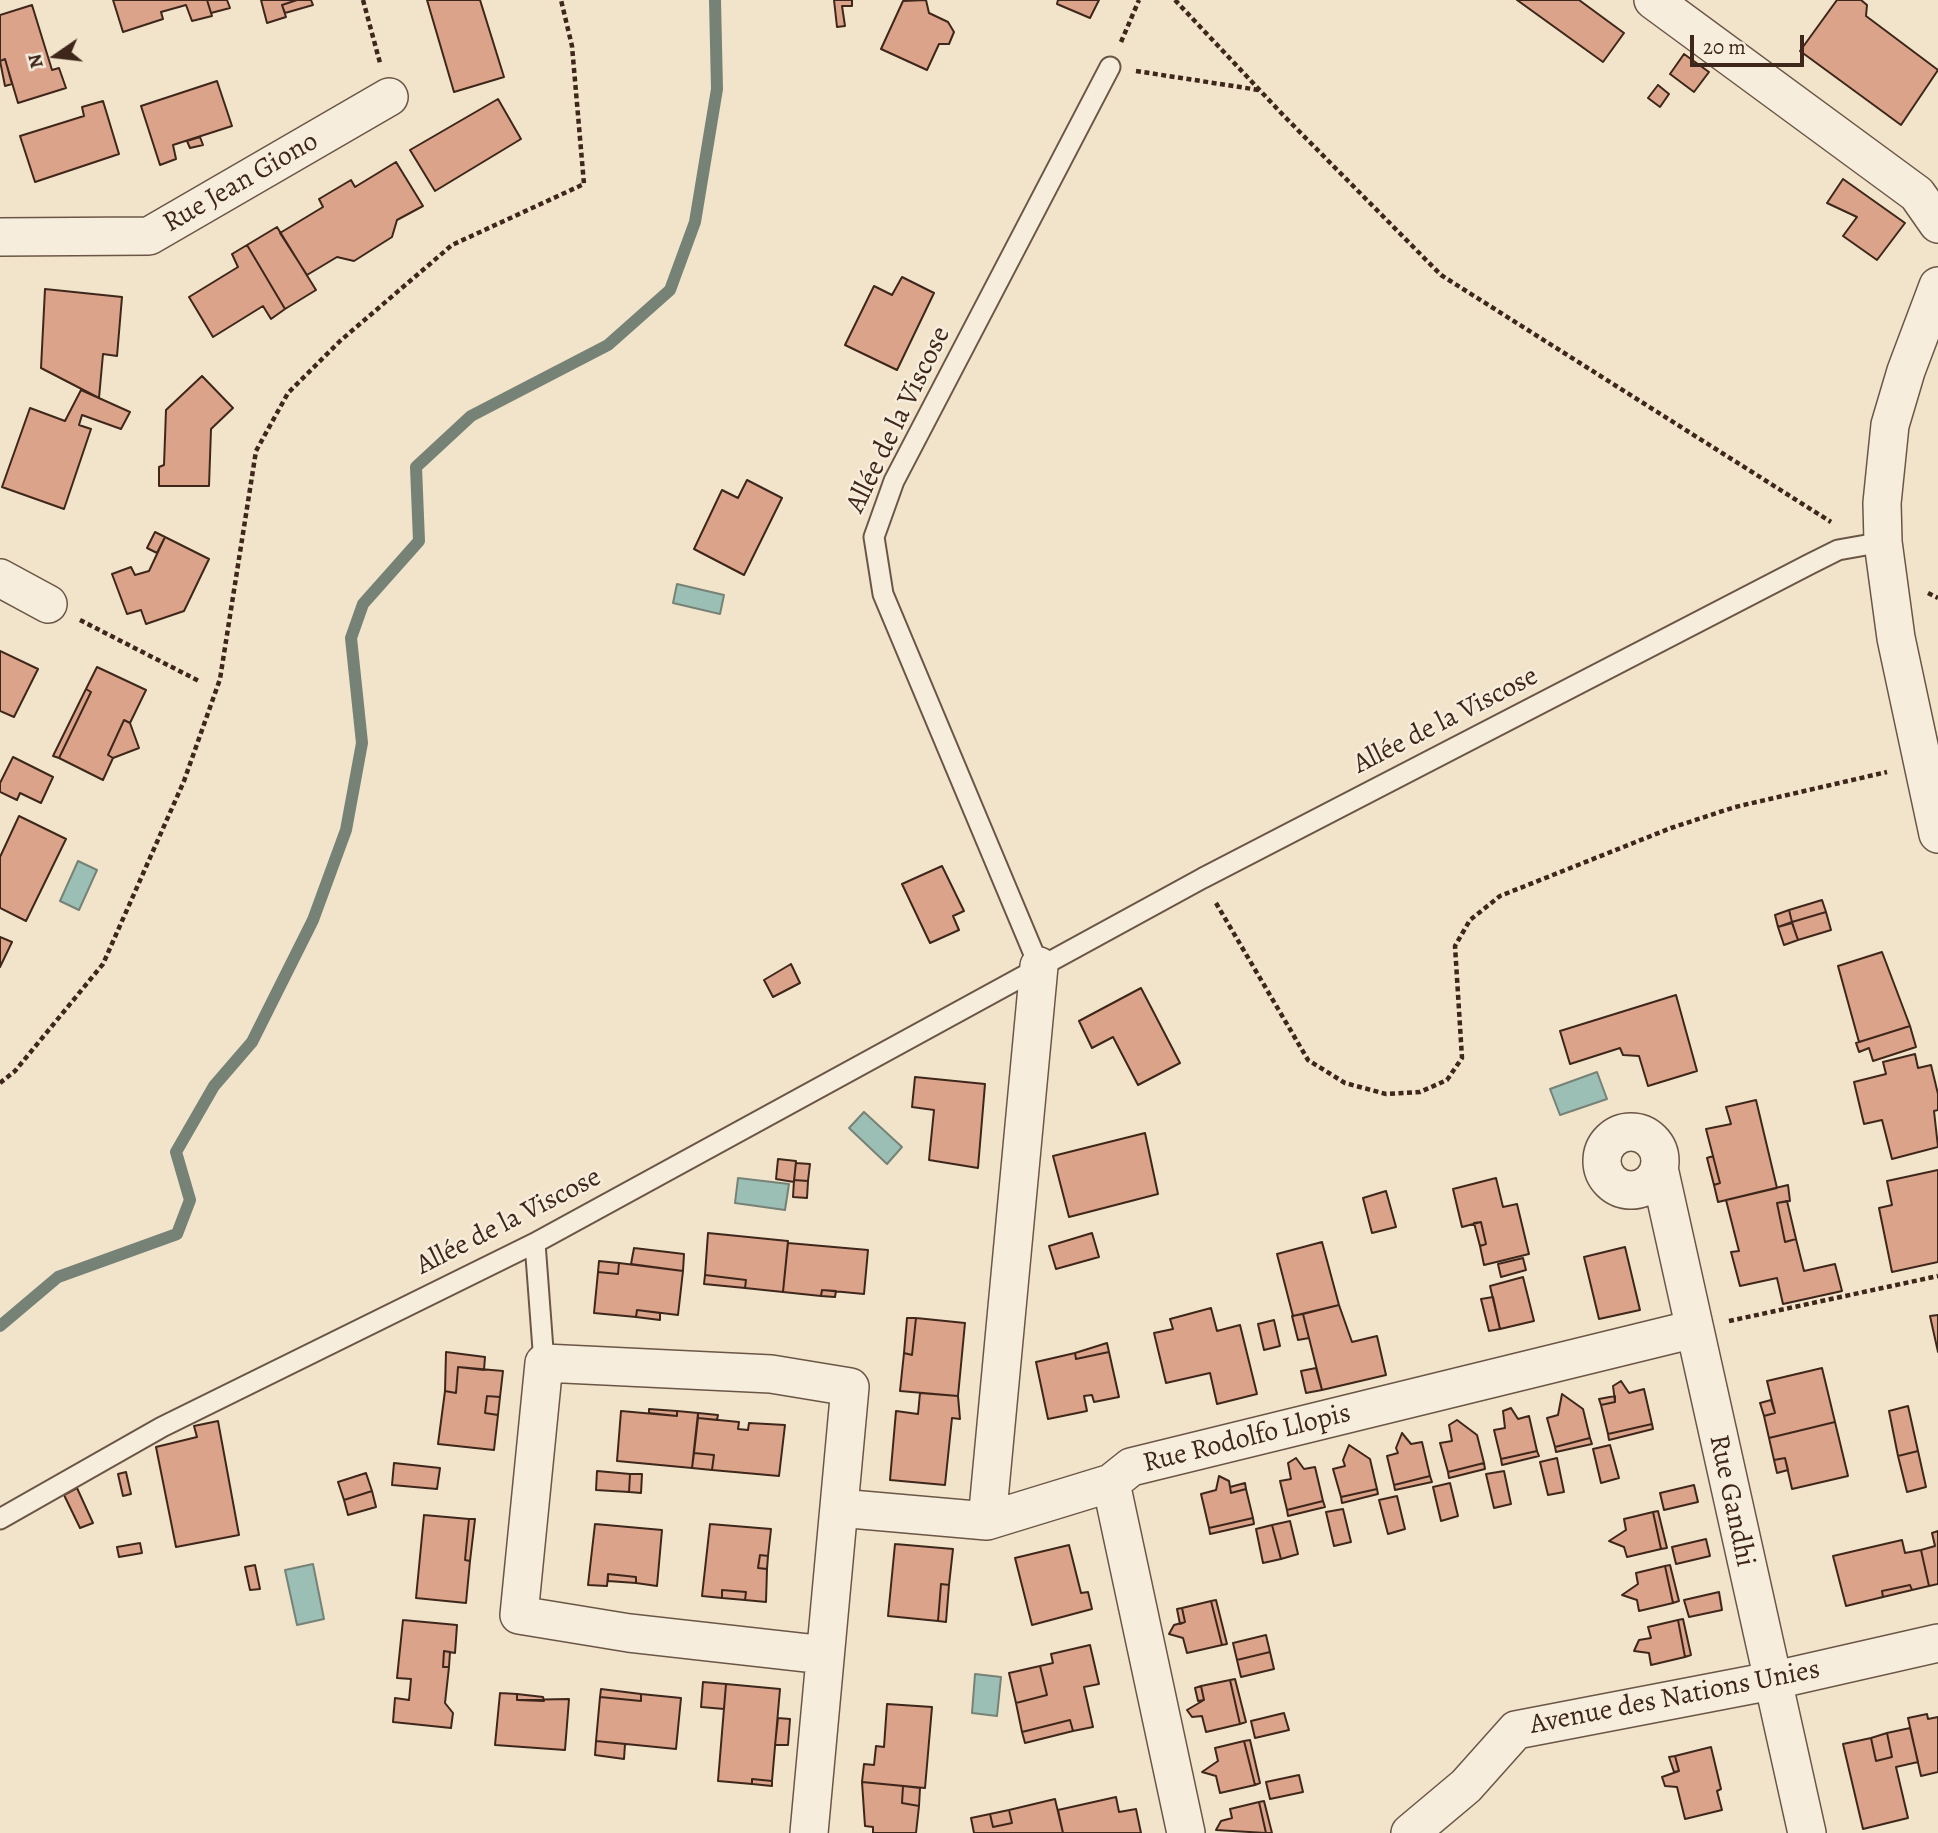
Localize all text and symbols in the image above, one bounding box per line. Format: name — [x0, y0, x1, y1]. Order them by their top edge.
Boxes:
north arrow — [21, 21, 91, 91]
scale bar — [1693, 21, 1807, 65]
text: 20 m — [1703, 33, 1746, 61]
text: N — [21, 51, 50, 71]
street label: Rue Jean Giono — [158, 125, 324, 241]
street label: Allée de la Viscose — [839, 321, 959, 519]
street label: Allée de la Viscose — [1348, 660, 1544, 782]
street label: Allée de la Viscose — [411, 1161, 607, 1283]
street label: Rue Rodolfo Llopis — [1140, 1397, 1354, 1481]
street label: Rue Gandhi — [1701, 1432, 1761, 1570]
street label: Avenue des Nations Unies — [1527, 1653, 1823, 1743]

